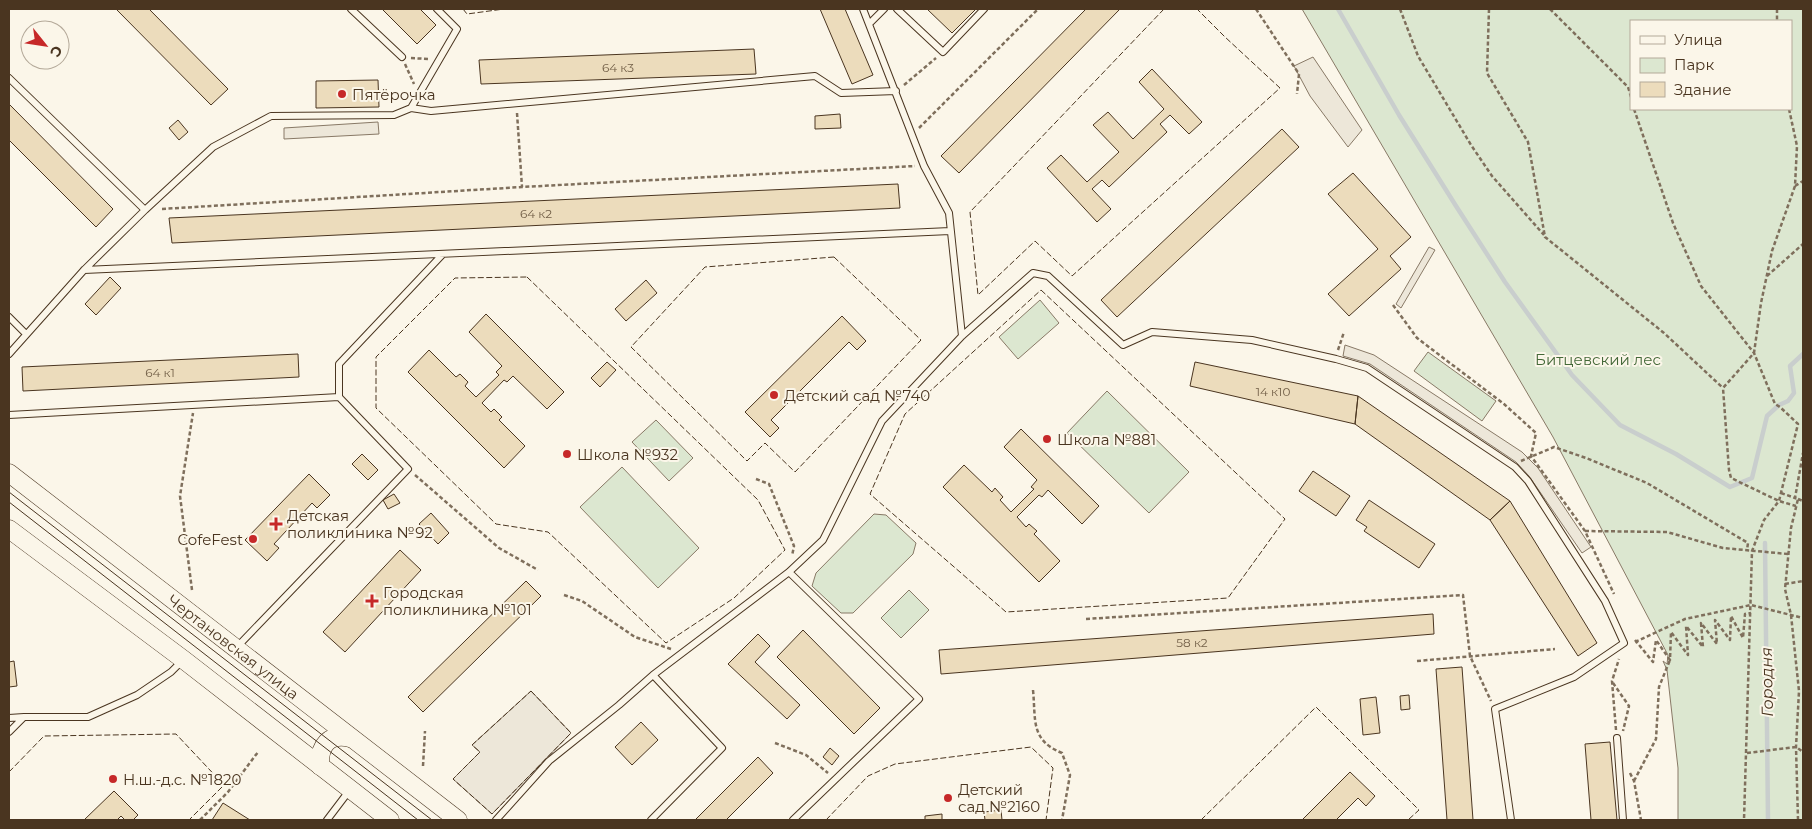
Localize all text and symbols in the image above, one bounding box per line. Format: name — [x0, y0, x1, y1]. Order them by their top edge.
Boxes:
north arrow — [20, 20, 70, 70]
legend — [1630, 20, 1792, 110]
text: Улица — [1674, 30, 1722, 49]
text: С — [46, 43, 67, 60]
text: Парк — [1674, 55, 1714, 74]
house number: 64 к3 — [602, 60, 634, 75]
text: Здание — [1674, 80, 1732, 99]
place label: Пятёрочка — [352, 85, 436, 104]
marker: Пятёрочка — [336, 88, 348, 100]
house number: 64 к2 — [520, 206, 552, 221]
park label: Битцевский лес — [1535, 350, 1661, 369]
house number: 64 к1 — [145, 365, 175, 380]
house number: 14 к10 — [1256, 384, 1290, 399]
place label: Детский сад №740 — [784, 386, 930, 405]
marker: Детский сад №740 — [768, 389, 780, 401]
place label: Школа №881 — [1057, 430, 1156, 449]
marker: Школа №881 — [1041, 433, 1053, 445]
place label: Школа №932 — [577, 445, 678, 464]
marker: Школа №932 — [561, 448, 573, 460]
place label: Детская поликлиника №92 — [287, 506, 433, 542]
marker: Детская поликлиника №92 — [269, 517, 283, 531]
place label: CofeFest — [178, 530, 243, 549]
marker: CofeFest — [247, 533, 259, 545]
place label: Городская поликлиника №101 — [383, 583, 532, 619]
street label: Чертановская улица — [164, 590, 303, 703]
marker: Городская поликлиника №101 — [365, 594, 379, 608]
house number: 58 к2 — [1176, 635, 1208, 650]
water label: Городня — [1757, 647, 1777, 717]
place label: Н.ш.-д.с. №1820 — [123, 770, 242, 789]
marker: Н.ш.-д.с. №1820 — [107, 773, 119, 785]
place label: Детский сад №2160 — [958, 780, 1040, 816]
marker: Детский сад №2160 — [942, 792, 954, 804]

